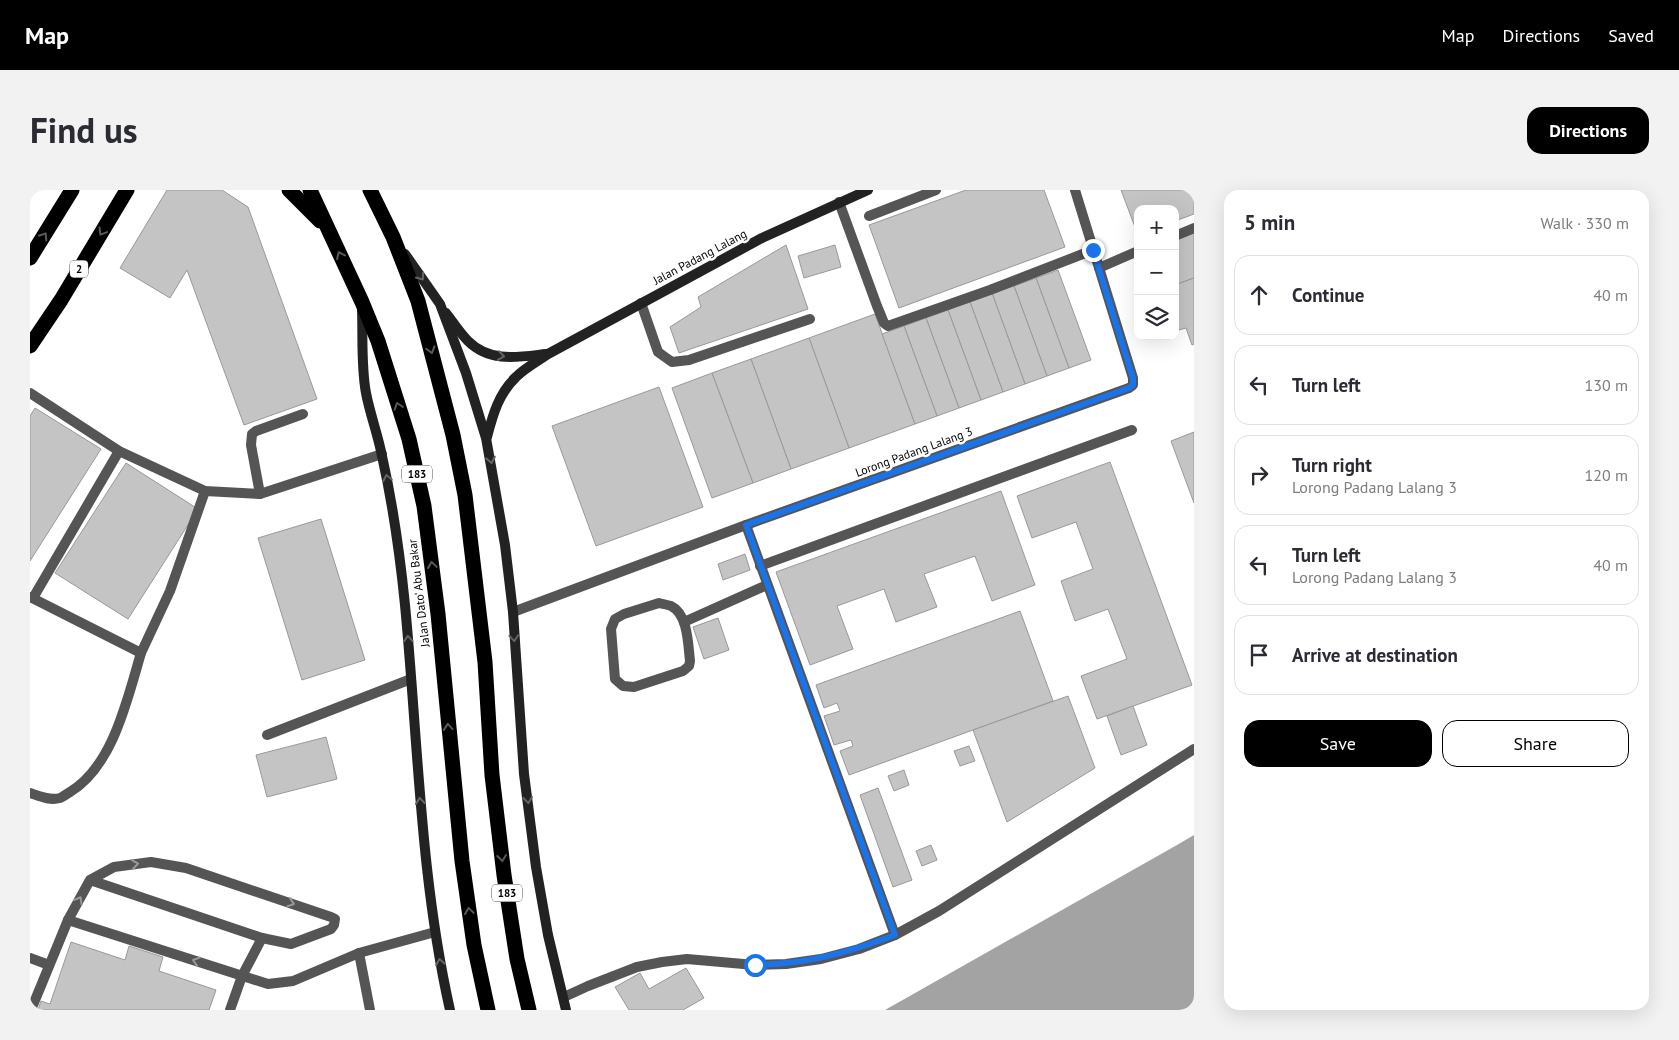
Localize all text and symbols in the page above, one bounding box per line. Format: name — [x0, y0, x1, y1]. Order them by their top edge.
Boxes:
text: Map — [25, 20, 69, 51]
text: Map — [1442, 24, 1474, 47]
text: Directions — [1502, 24, 1580, 47]
text: Saved — [1608, 24, 1654, 47]
text: Find us — [30, 107, 138, 153]
button: Directions — [1527, 107, 1649, 154]
map controls — [1134, 205, 1179, 340]
button: + — [1134, 205, 1179, 250]
text: 5 min — [1244, 209, 1295, 236]
text: Walk · 330 m — [1540, 213, 1629, 233]
one-way arrow — [99, 226, 108, 235]
street label: Jalan Padang Lalang — [649, 226, 749, 288]
one-way arrow — [37, 233, 47, 242]
route end — [1082, 239, 1105, 262]
button: − — [1134, 250, 1179, 295]
one-way arrow — [336, 251, 346, 260]
road number: 2 — [70, 260, 88, 278]
one-way arrow — [415, 271, 424, 280]
icon: ahead — [1245, 281, 1273, 309]
text: Continue — [1292, 283, 1364, 307]
text: 40 m — [1593, 285, 1628, 305]
button: layers — [1134, 295, 1179, 340]
one-way arrow — [426, 345, 436, 353]
one-way arrow — [497, 351, 506, 361]
icon: left — [1245, 371, 1273, 399]
text: Turn left — [1292, 373, 1361, 397]
text: 130 m — [1585, 375, 1628, 395]
one-way arrow — [394, 403, 404, 411]
street label: Lorong Padang Lalang 3 — [853, 423, 974, 480]
text: Turn right — [1292, 453, 1372, 477]
one-way arrow — [485, 455, 495, 464]
icon: right — [1245, 461, 1273, 489]
text: 120 m — [1585, 465, 1628, 485]
road number: 183 — [402, 466, 432, 482]
one-way arrow — [382, 474, 392, 482]
text: Lorong Padang Lalang 3 — [1292, 477, 1457, 497]
street label: Jalan Dato' Abu Bakar — [404, 538, 433, 649]
text: Turn left — [1292, 543, 1361, 567]
icon: left — [1245, 551, 1273, 579]
text: 40 m — [1593, 555, 1628, 575]
one-way arrow — [427, 561, 437, 569]
text: Lorong Padang Lalang 3 — [1292, 567, 1457, 587]
one-way arrow — [509, 634, 520, 642]
one-way arrow — [402, 635, 413, 643]
icon: arrive — [1245, 641, 1273, 669]
text: Arrive at destination — [1292, 643, 1458, 667]
button: Save — [1244, 720, 1432, 767]
button: Share — [1442, 720, 1629, 767]
one-way arrow — [443, 722, 454, 730]
one-way arrow — [522, 796, 533, 804]
one-way arrow — [415, 797, 426, 805]
one-way arrow — [496, 855, 507, 863]
one-way arrow — [131, 859, 139, 870]
road number: 183 — [492, 884, 522, 901]
one-way arrow — [72, 896, 82, 905]
one-way arrow — [287, 897, 295, 907]
one-way arrow — [464, 906, 475, 914]
route start — [744, 954, 767, 977]
one-way arrow — [192, 957, 200, 967]
one-way arrow — [436, 958, 446, 967]

